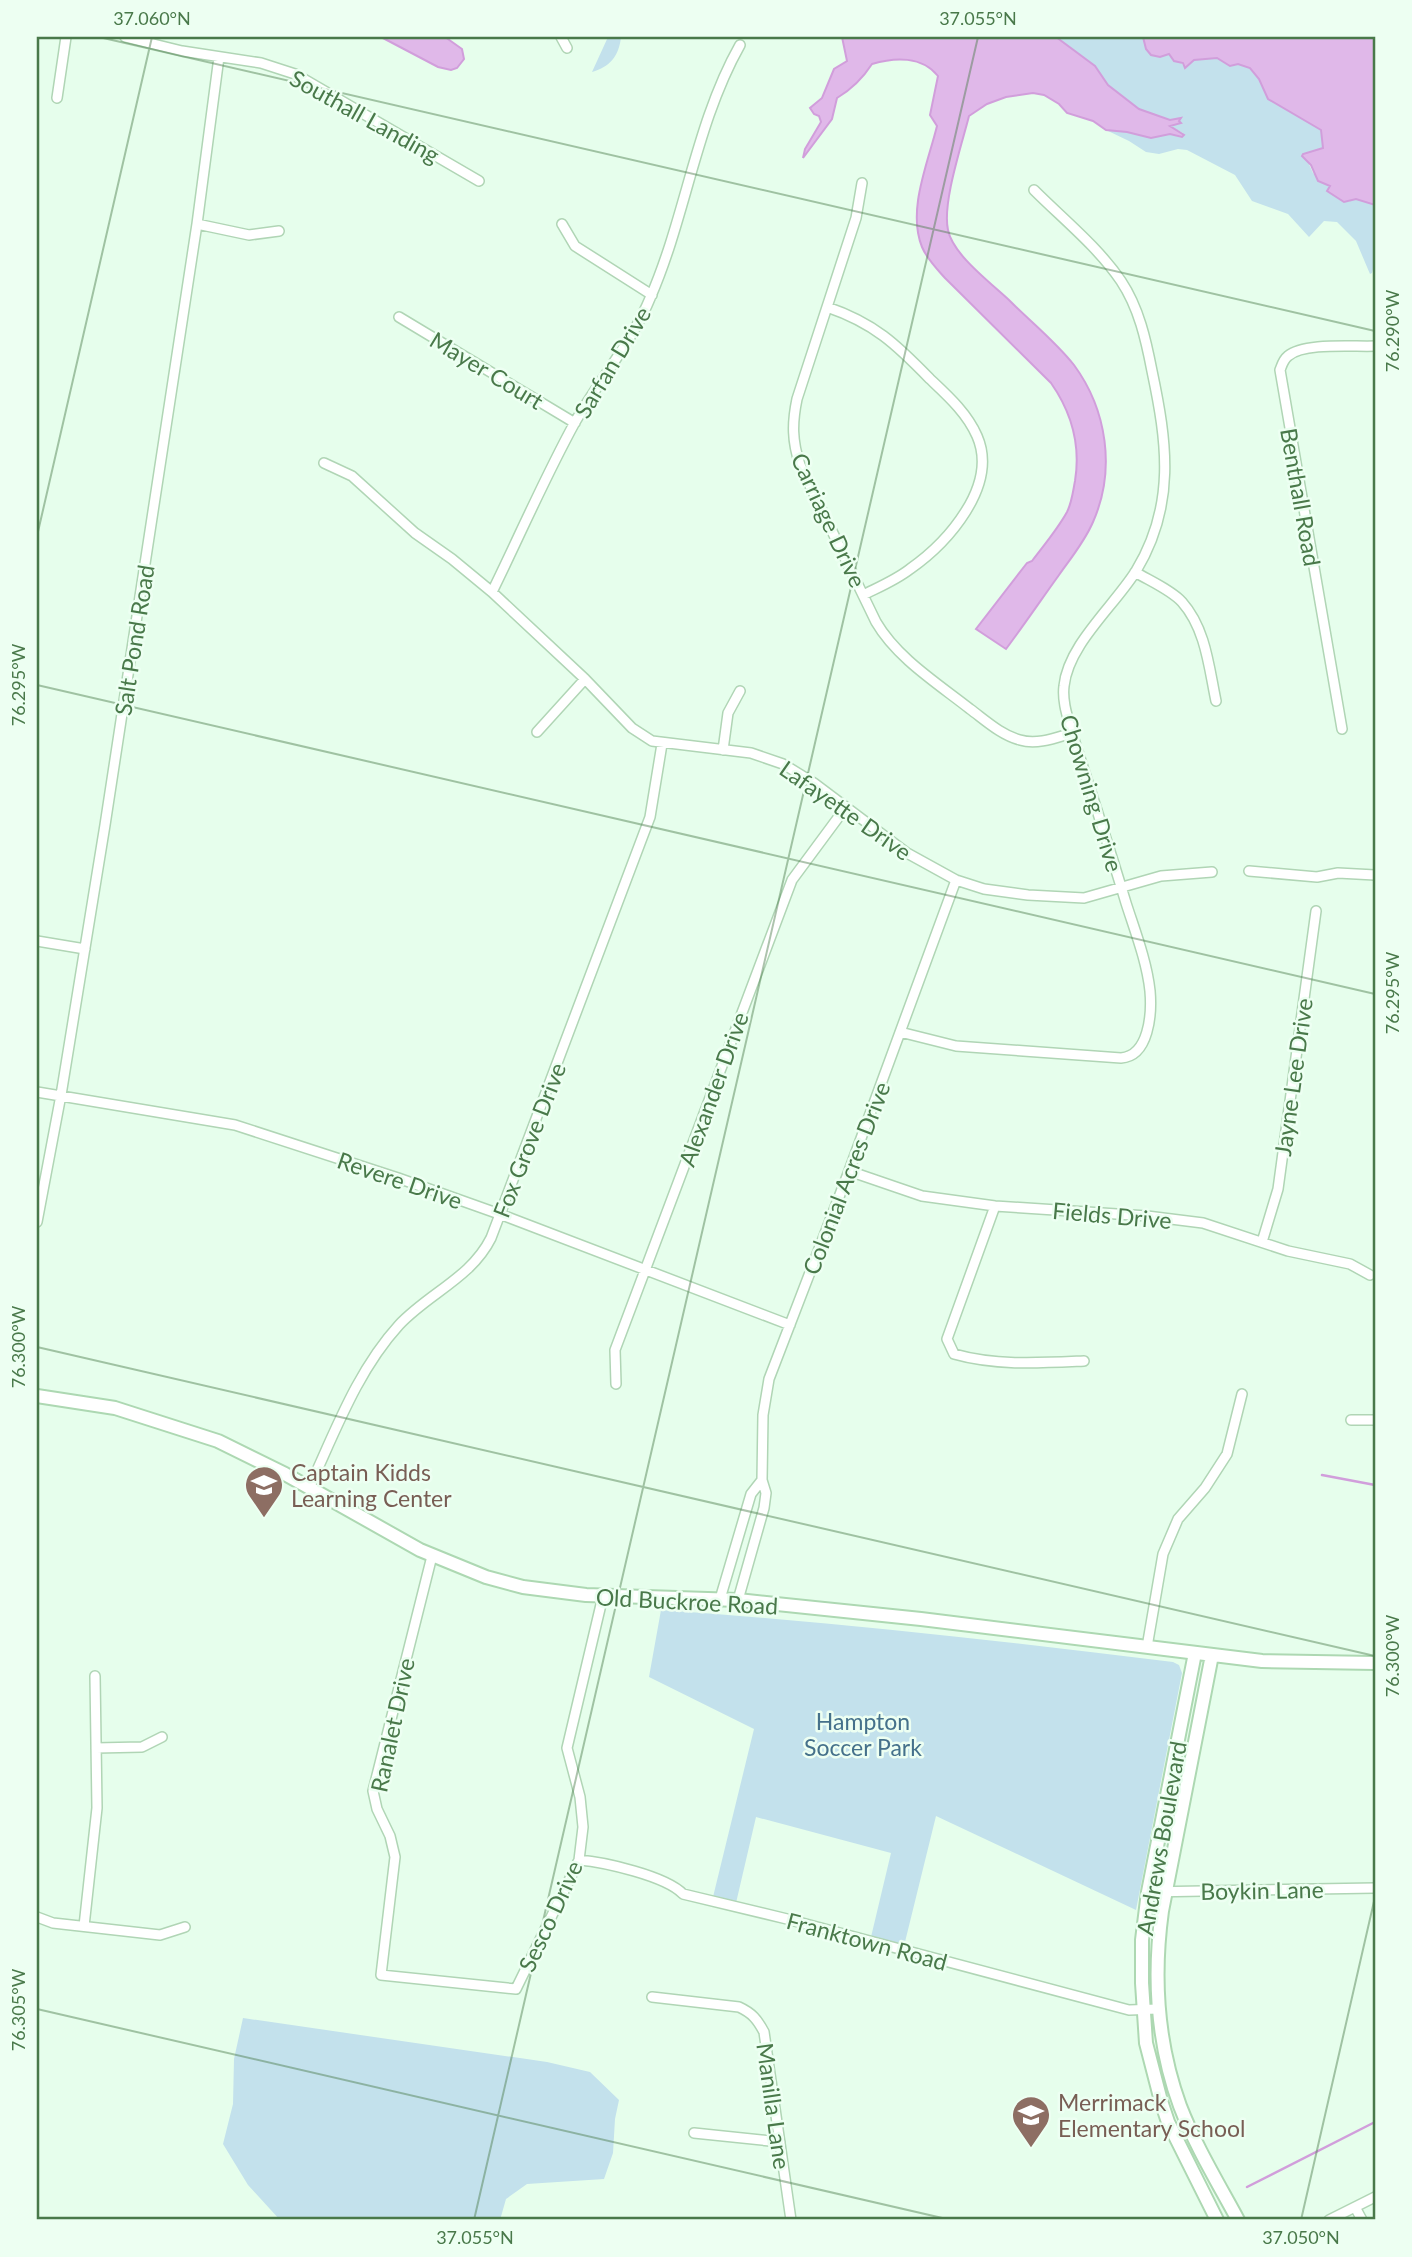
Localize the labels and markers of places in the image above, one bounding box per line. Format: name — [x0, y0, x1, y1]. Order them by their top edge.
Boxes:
place label: Captain Kidds Learning Center — [291, 1458, 452, 1512]
school or university icon: Captain Kidds Learning Center — [243, 1464, 285, 1519]
place label: Merrimack Elementary School — [1058, 2088, 1245, 2142]
school or university icon: Merrimack Elementary School — [1010, 2094, 1052, 2149]

